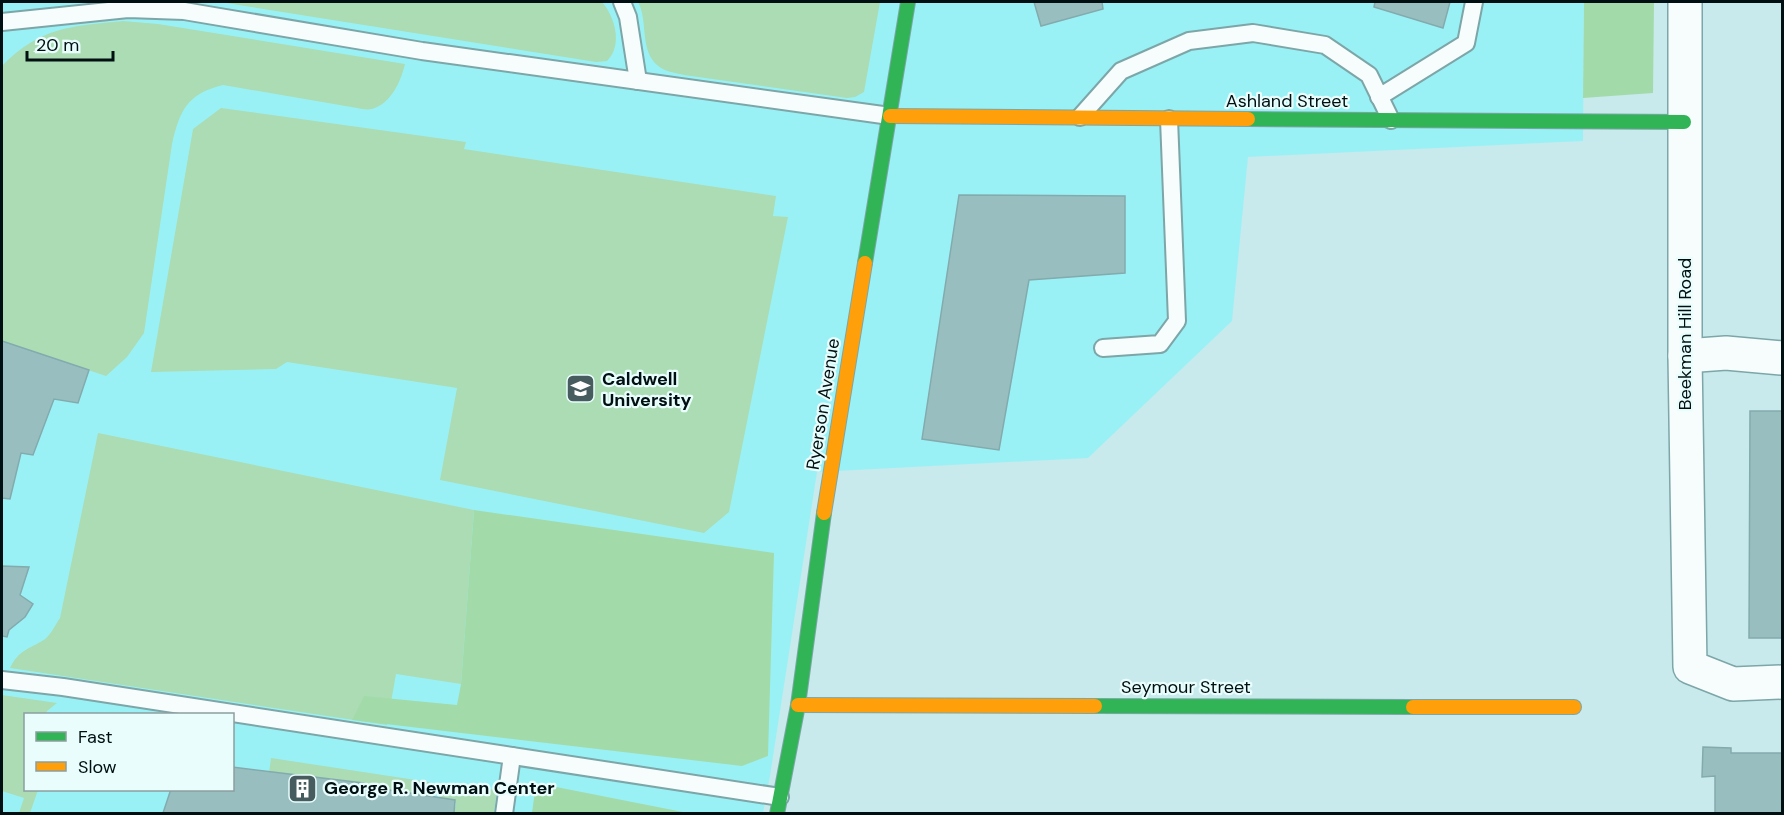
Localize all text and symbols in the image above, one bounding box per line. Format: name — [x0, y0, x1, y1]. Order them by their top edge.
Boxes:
scale bar — [27, 24, 112, 62]
text: 20 m — [36, 33, 79, 57]
street label: Ashland Street — [1226, 89, 1348, 113]
street label: Beekman Hill Road — [1673, 258, 1697, 410]
street label: Ryerson Avenue — [801, 337, 845, 471]
place label: Caldwell University — [602, 367, 692, 412]
school or university icon: Caldwell University — [565, 373, 597, 405]
street label: Seymour Street — [1121, 675, 1251, 699]
legend — [24, 713, 234, 791]
text: Fast — [78, 725, 113, 749]
text: Slow — [78, 755, 117, 779]
building icon: George R. Newman Center — [287, 772, 319, 804]
place label: George R. Newman Center — [324, 776, 555, 800]

